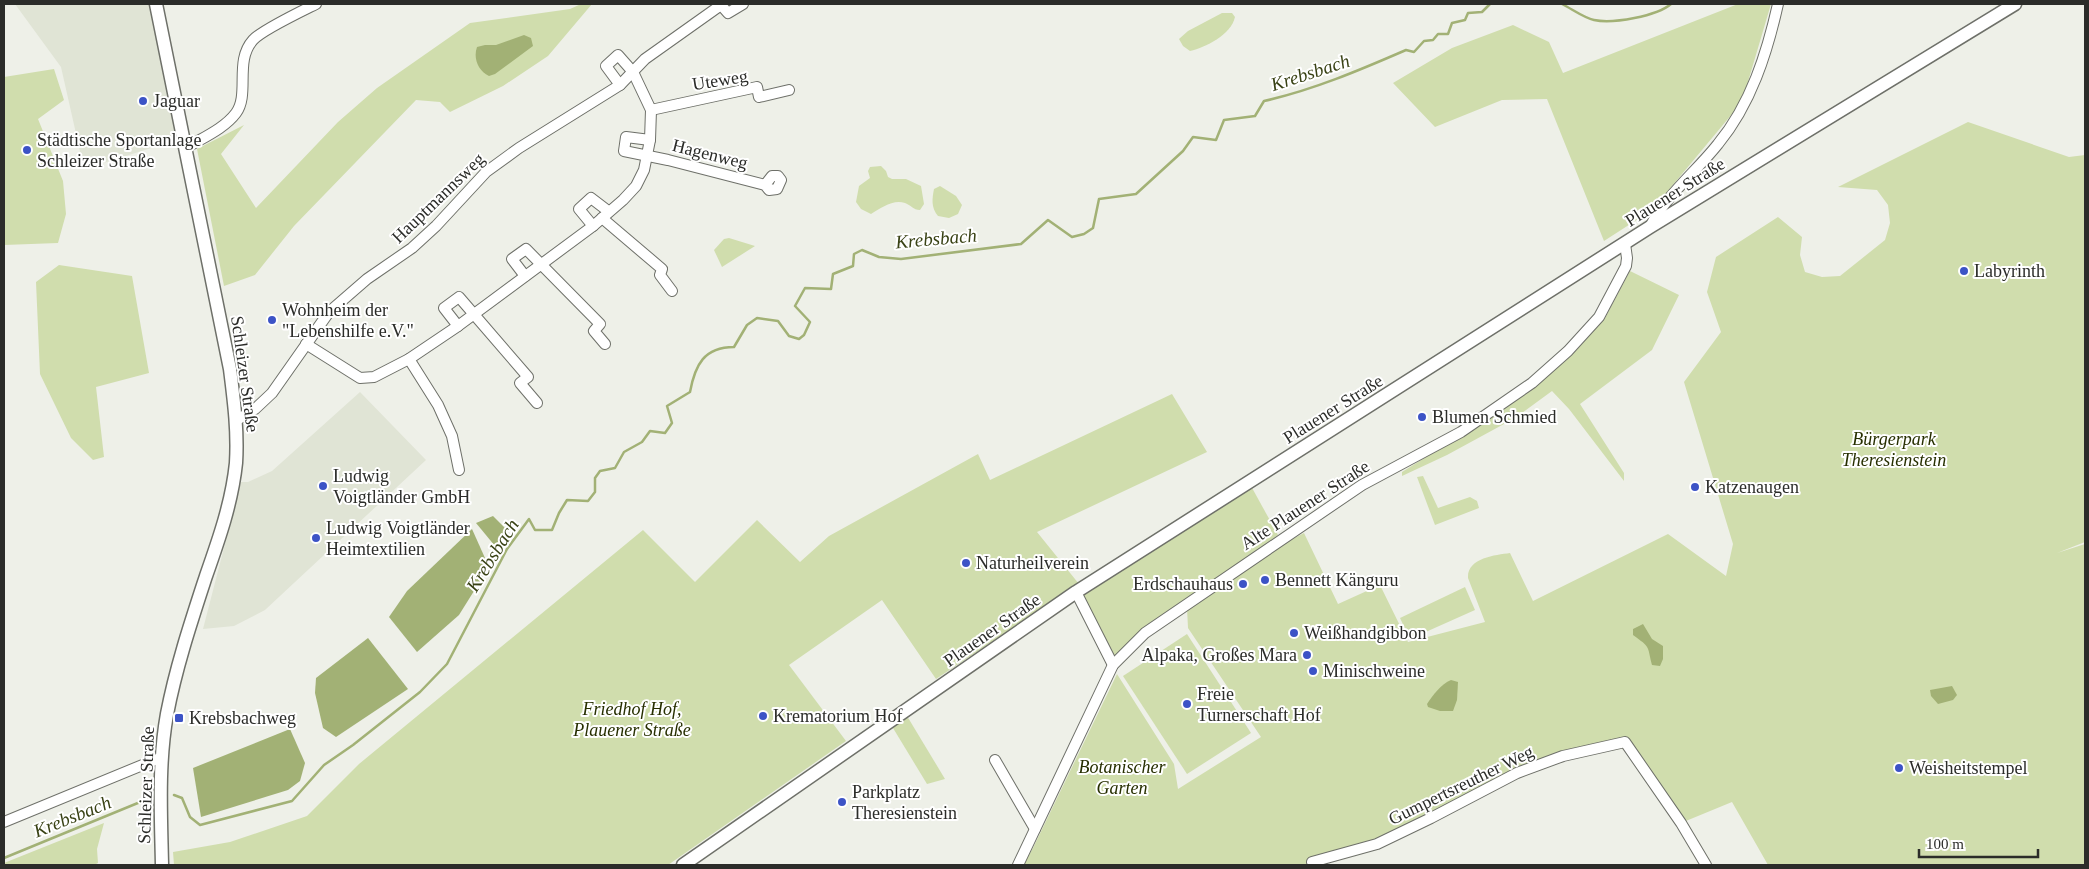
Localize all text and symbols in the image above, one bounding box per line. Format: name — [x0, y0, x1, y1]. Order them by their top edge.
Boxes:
water label: Krebsbach — [1267, 50, 1352, 95]
street label: Uteweg — [691, 66, 749, 94]
place label: Jaguar — [153, 91, 200, 111]
marker: Jaguar — [137, 95, 149, 107]
place label: Städtische Sportanlage Schleizer Straße — [37, 130, 201, 171]
street label: Hagenweg — [670, 135, 750, 173]
marker: Städtische Sportanlage Schleizer Straße — [21, 144, 33, 156]
street label: Hauptmannsweg — [388, 149, 488, 247]
street label: Plauener Straße — [1622, 153, 1728, 231]
water label: Krebsbach — [893, 224, 978, 253]
place label: Labyrinth — [1974, 261, 2045, 281]
marker: Labyrinth — [1958, 265, 1970, 277]
place label: Wohnheim der "Lebenshilfe e.V." — [282, 300, 414, 341]
street label: Schleizer Straße — [227, 314, 263, 434]
marker: Wohnheim der "Lebenshilfe e.V." — [266, 314, 278, 326]
street label: Plauener Straße — [1280, 370, 1386, 448]
place label: Blumen Schmied — [1432, 407, 1557, 427]
marker: Blumen Schmied — [1416, 411, 1428, 423]
park label: Bürgerpark Theresienstein — [1842, 429, 1946, 470]
street label: Alte Plauener Straße — [1237, 456, 1373, 554]
place label: Ludwig Voigtländer GmbH — [333, 466, 470, 507]
place label: Katzenaugen — [1705, 477, 1799, 497]
marker: Ludwig Voigtländer GmbH — [317, 480, 329, 492]
marker: Katzenaugen — [1689, 481, 1701, 493]
water label: Krebsbach — [461, 515, 523, 596]
place label: Ludwig Voigtländer Heimtextilien — [326, 518, 470, 559]
marker: Ludwig Voigtländer Heimtextilien — [310, 532, 322, 544]
place label: Naturheilverein — [976, 553, 1089, 573]
marker: Naturheilverein — [960, 557, 972, 569]
place label: Bennett Känguru — [1275, 570, 1398, 590]
place label: Erdschauhaus — [1133, 574, 1233, 594]
marker: Bennett Känguru — [1259, 574, 1271, 586]
marker: Erdschauhaus — [1237, 578, 1249, 590]
street label: Plauener Straße — [940, 589, 1044, 671]
place label: Weißhandgibbon — [1304, 623, 1427, 643]
marker: Weißhandgibbon — [1288, 627, 1300, 639]
place label: Alpaka, Großes Mara — [1142, 645, 1297, 665]
marker: Alpaka, Großes Mara — [1301, 649, 1313, 661]
place label: Minischweine — [1323, 661, 1425, 681]
marker: Minischweine — [1307, 665, 1319, 677]
place label: Freie Turnerschaft Hof — [1197, 684, 1321, 725]
marker: Freie Turnerschaft Hof — [1181, 698, 1193, 710]
park label: Friedhof Hof, Plauener Straße — [572, 699, 691, 740]
place label: Krematorium Hof — [773, 706, 902, 726]
place label: Krebsbachweg — [189, 708, 296, 728]
marker: Krematorium Hof — [757, 710, 769, 722]
marker: Krebsbachweg — [173, 712, 185, 724]
street label: Schleizer Straße — [134, 726, 158, 844]
street label: Gumpertsreuther Weg — [1385, 741, 1537, 829]
park label: Botanischer Garten — [1079, 757, 1166, 798]
place label: Weisheitstempel — [1909, 758, 2028, 778]
marker: Weisheitstempel — [1893, 762, 1905, 774]
place label: Parkplatz Theresienstein — [852, 782, 957, 823]
water label: Krebsbach — [29, 791, 114, 842]
marker: Parkplatz Theresienstein — [836, 796, 848, 808]
scale bar — [1919, 826, 2038, 858]
text: 100 m — [1926, 836, 1964, 852]

